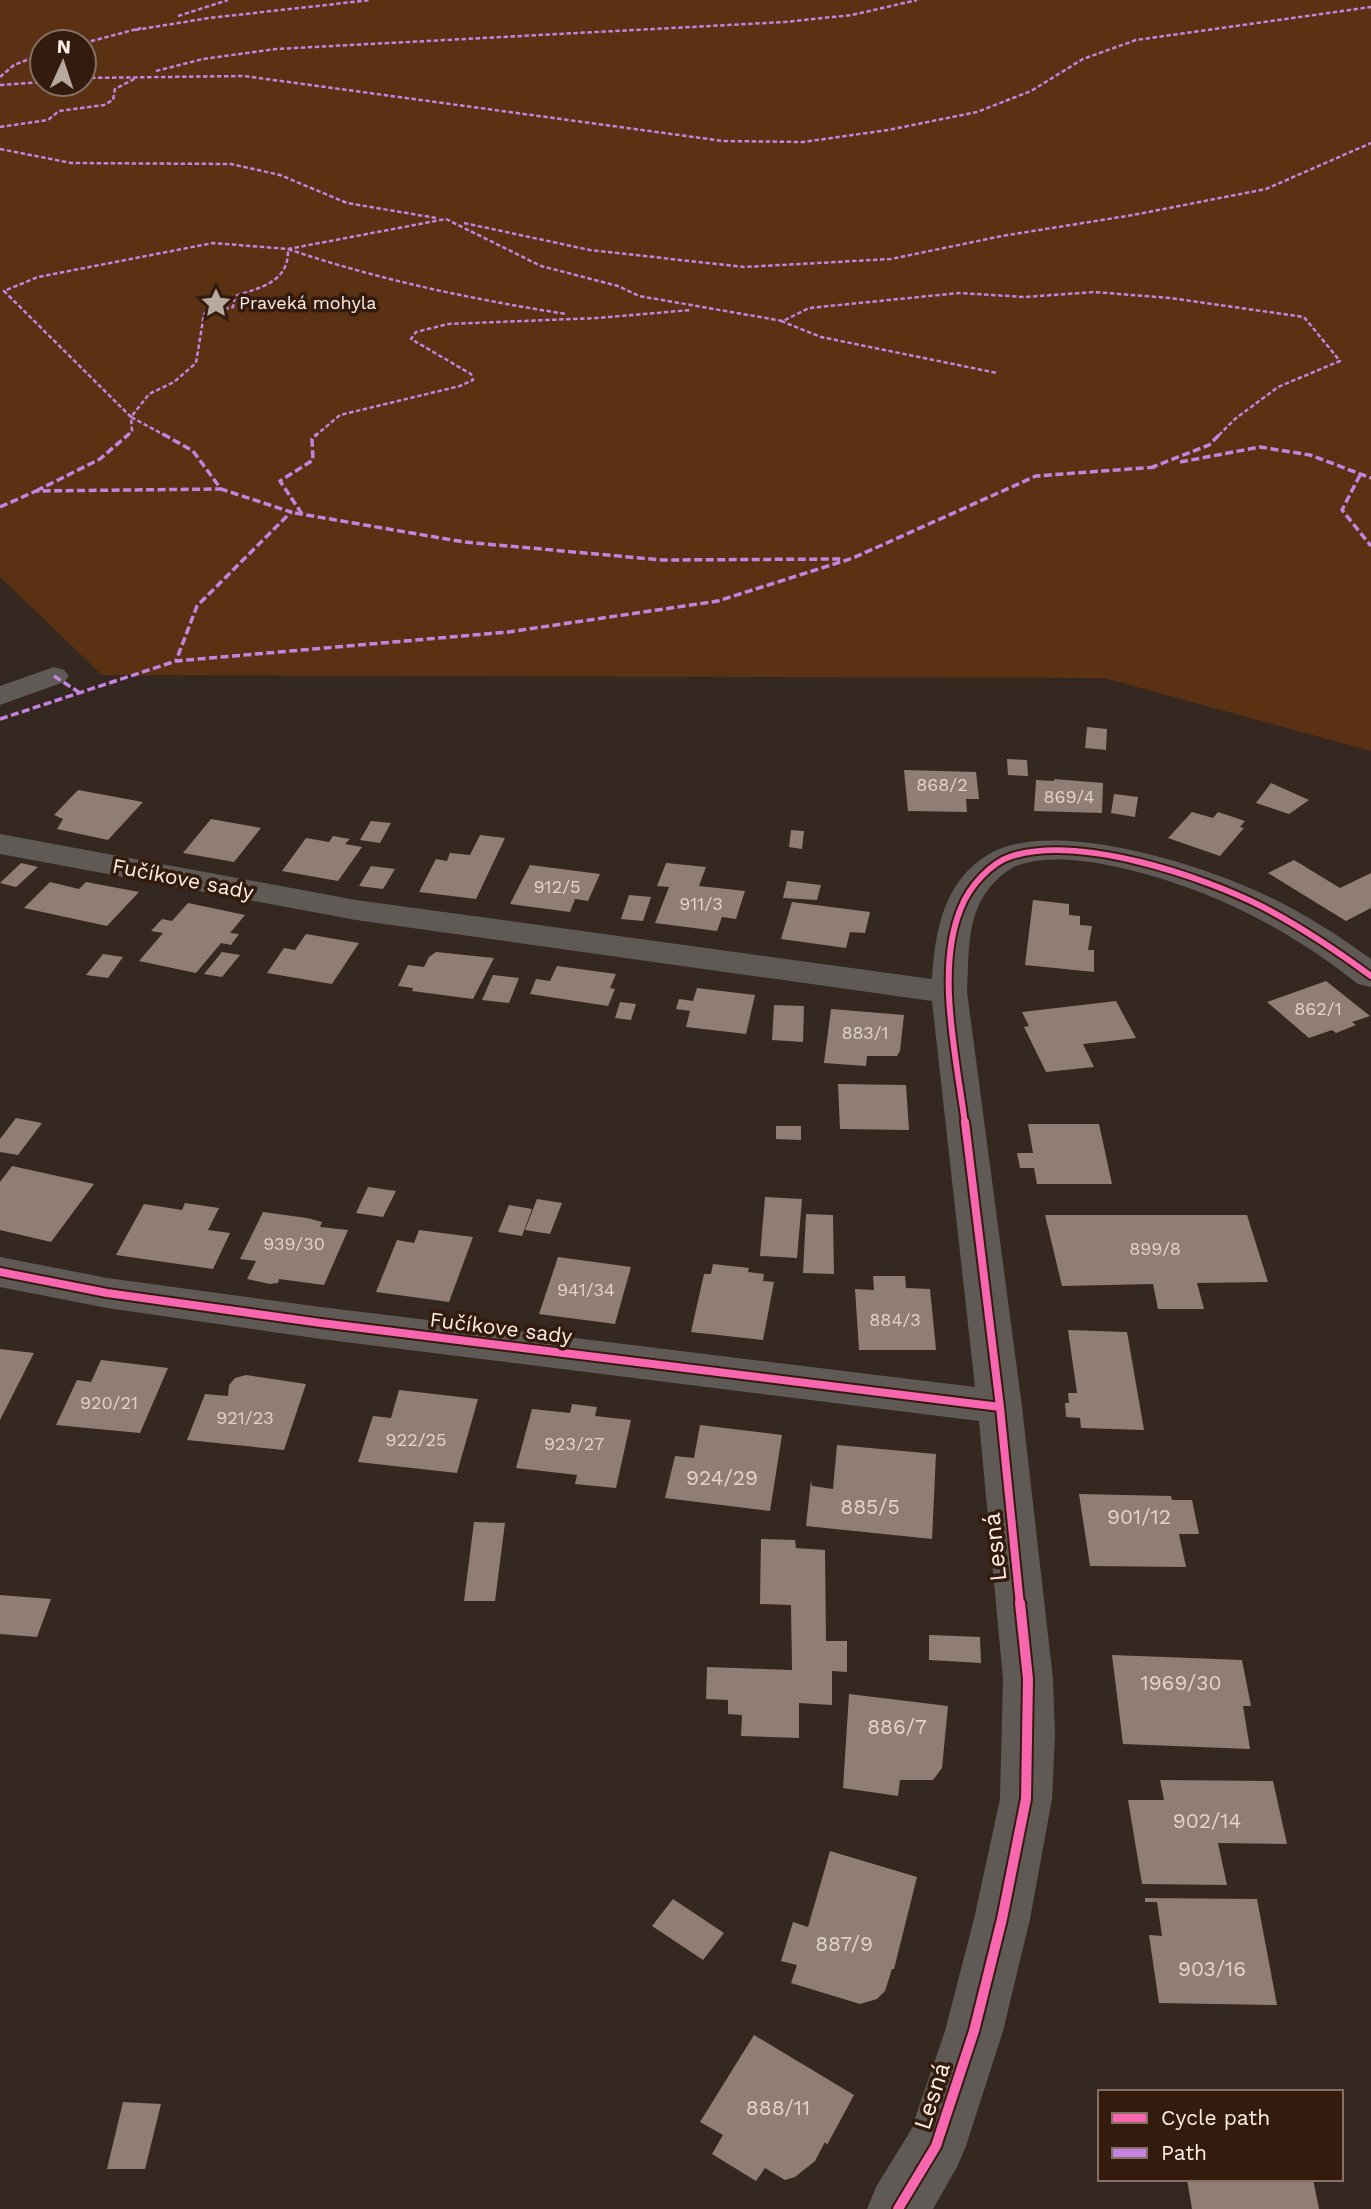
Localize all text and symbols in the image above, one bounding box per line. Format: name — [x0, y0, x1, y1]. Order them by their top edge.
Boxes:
north arrow — [28, 28, 98, 98]
text: N — [56, 35, 72, 58]
place icon: Praveká mohyla — [199, 286, 233, 320]
place label: Praveká mohyla — [239, 292, 376, 313]
house number: 868/2 — [916, 774, 968, 795]
house number: 869/4 — [1043, 786, 1095, 807]
street label: Fučíkove sady — [110, 853, 256, 905]
house number: 912/5 — [534, 876, 580, 897]
house number: 911/3 — [679, 893, 723, 914]
house number: 862/1 — [1294, 998, 1342, 1019]
house number: 883/1 — [841, 1022, 889, 1043]
house number: 939/30 — [263, 1233, 325, 1254]
house number: 899/8 — [1129, 1238, 1181, 1259]
house number: 941/34 — [557, 1279, 615, 1300]
street label: Fučíkove sady — [428, 1306, 574, 1349]
house number: 884/3 — [869, 1309, 921, 1330]
house number: 920/21 — [80, 1392, 138, 1413]
house number: 921/23 — [216, 1407, 274, 1428]
house number: 922/25 — [386, 1429, 446, 1450]
house number: 923/27 — [544, 1433, 604, 1454]
house number: 924/29 — [686, 1465, 758, 1490]
house number: 885/5 — [840, 1494, 900, 1519]
house number: 901/12 — [1107, 1504, 1171, 1529]
street label: Lesná — [977, 1511, 1013, 1583]
house number: 1969/30 — [1140, 1670, 1222, 1695]
house number: 886/7 — [867, 1714, 927, 1739]
house number: 902/14 — [1173, 1808, 1241, 1833]
house number: 887/9 — [815, 1931, 873, 1956]
house number: 903/16 — [1178, 1956, 1246, 1981]
street label: Lesná — [908, 2059, 956, 2133]
legend — [1098, 2090, 1343, 2181]
house number: 888/11 — [746, 2095, 810, 2120]
text: Cycle path — [1161, 2105, 1270, 2130]
text: Path — [1161, 2140, 1207, 2165]

